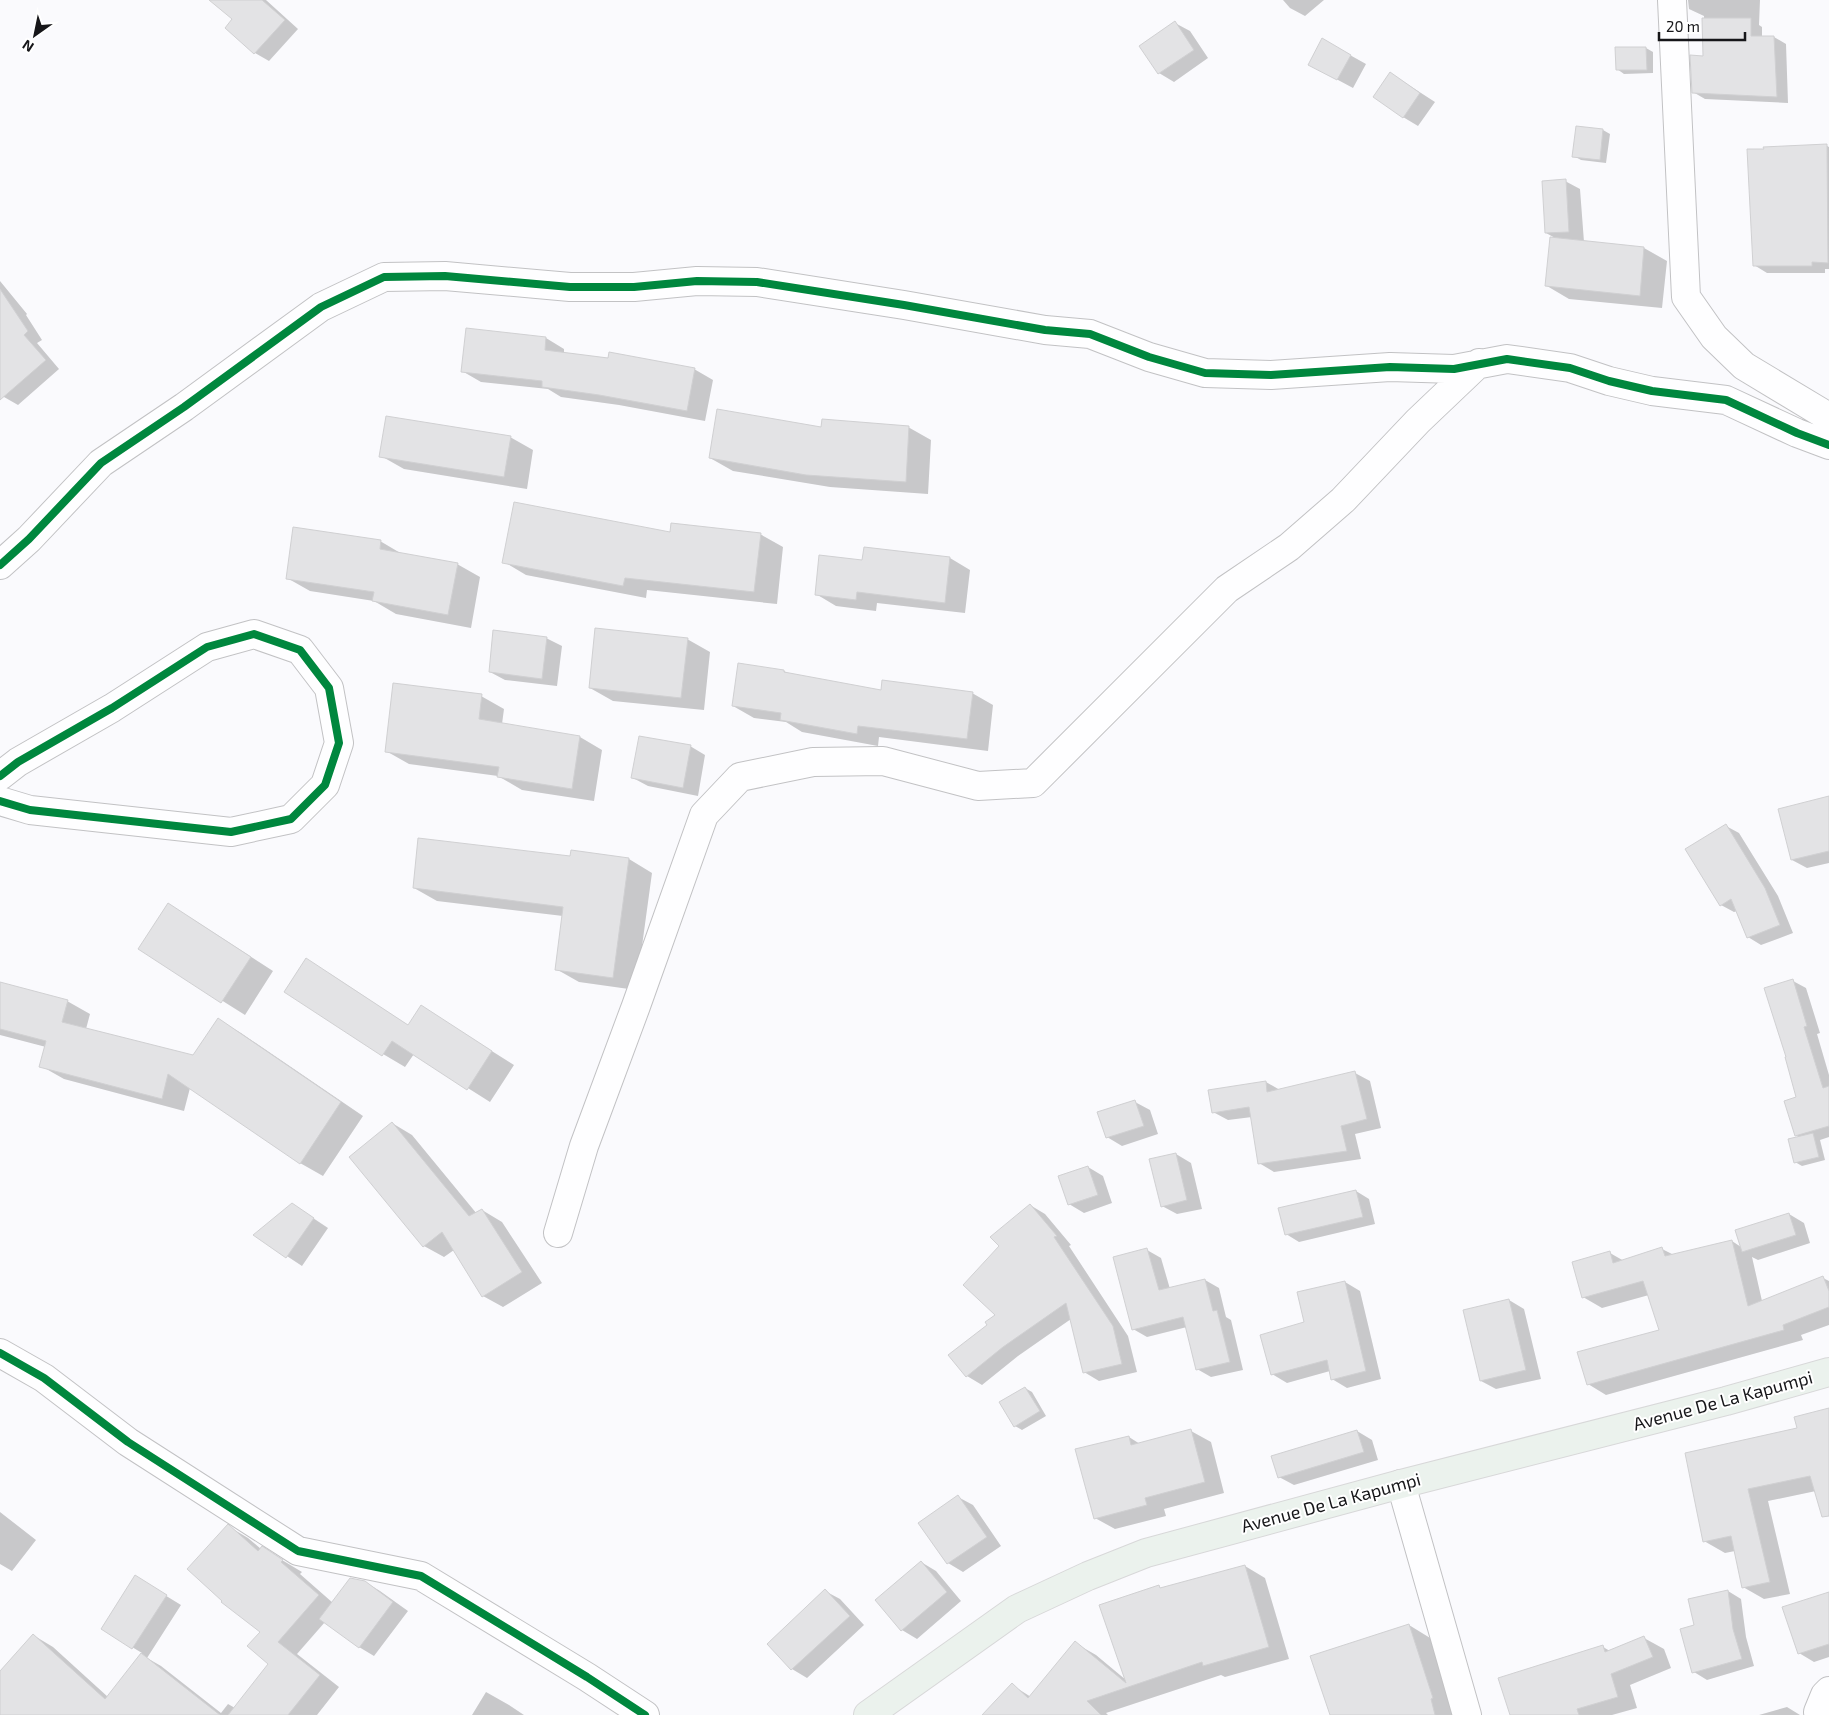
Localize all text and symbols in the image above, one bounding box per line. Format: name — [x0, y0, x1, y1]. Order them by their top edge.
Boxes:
north arrow — [10, 10, 60, 60]
scale bar — [1659, 10, 1745, 42]
text: 20 m — [1666, 17, 1700, 35]
text: N — [19, 36, 37, 56]
street label: Avenue De La Kapumpi — [1631, 1365, 1815, 1435]
street label: Avenue De La Kapumpi — [1239, 1467, 1423, 1537]

